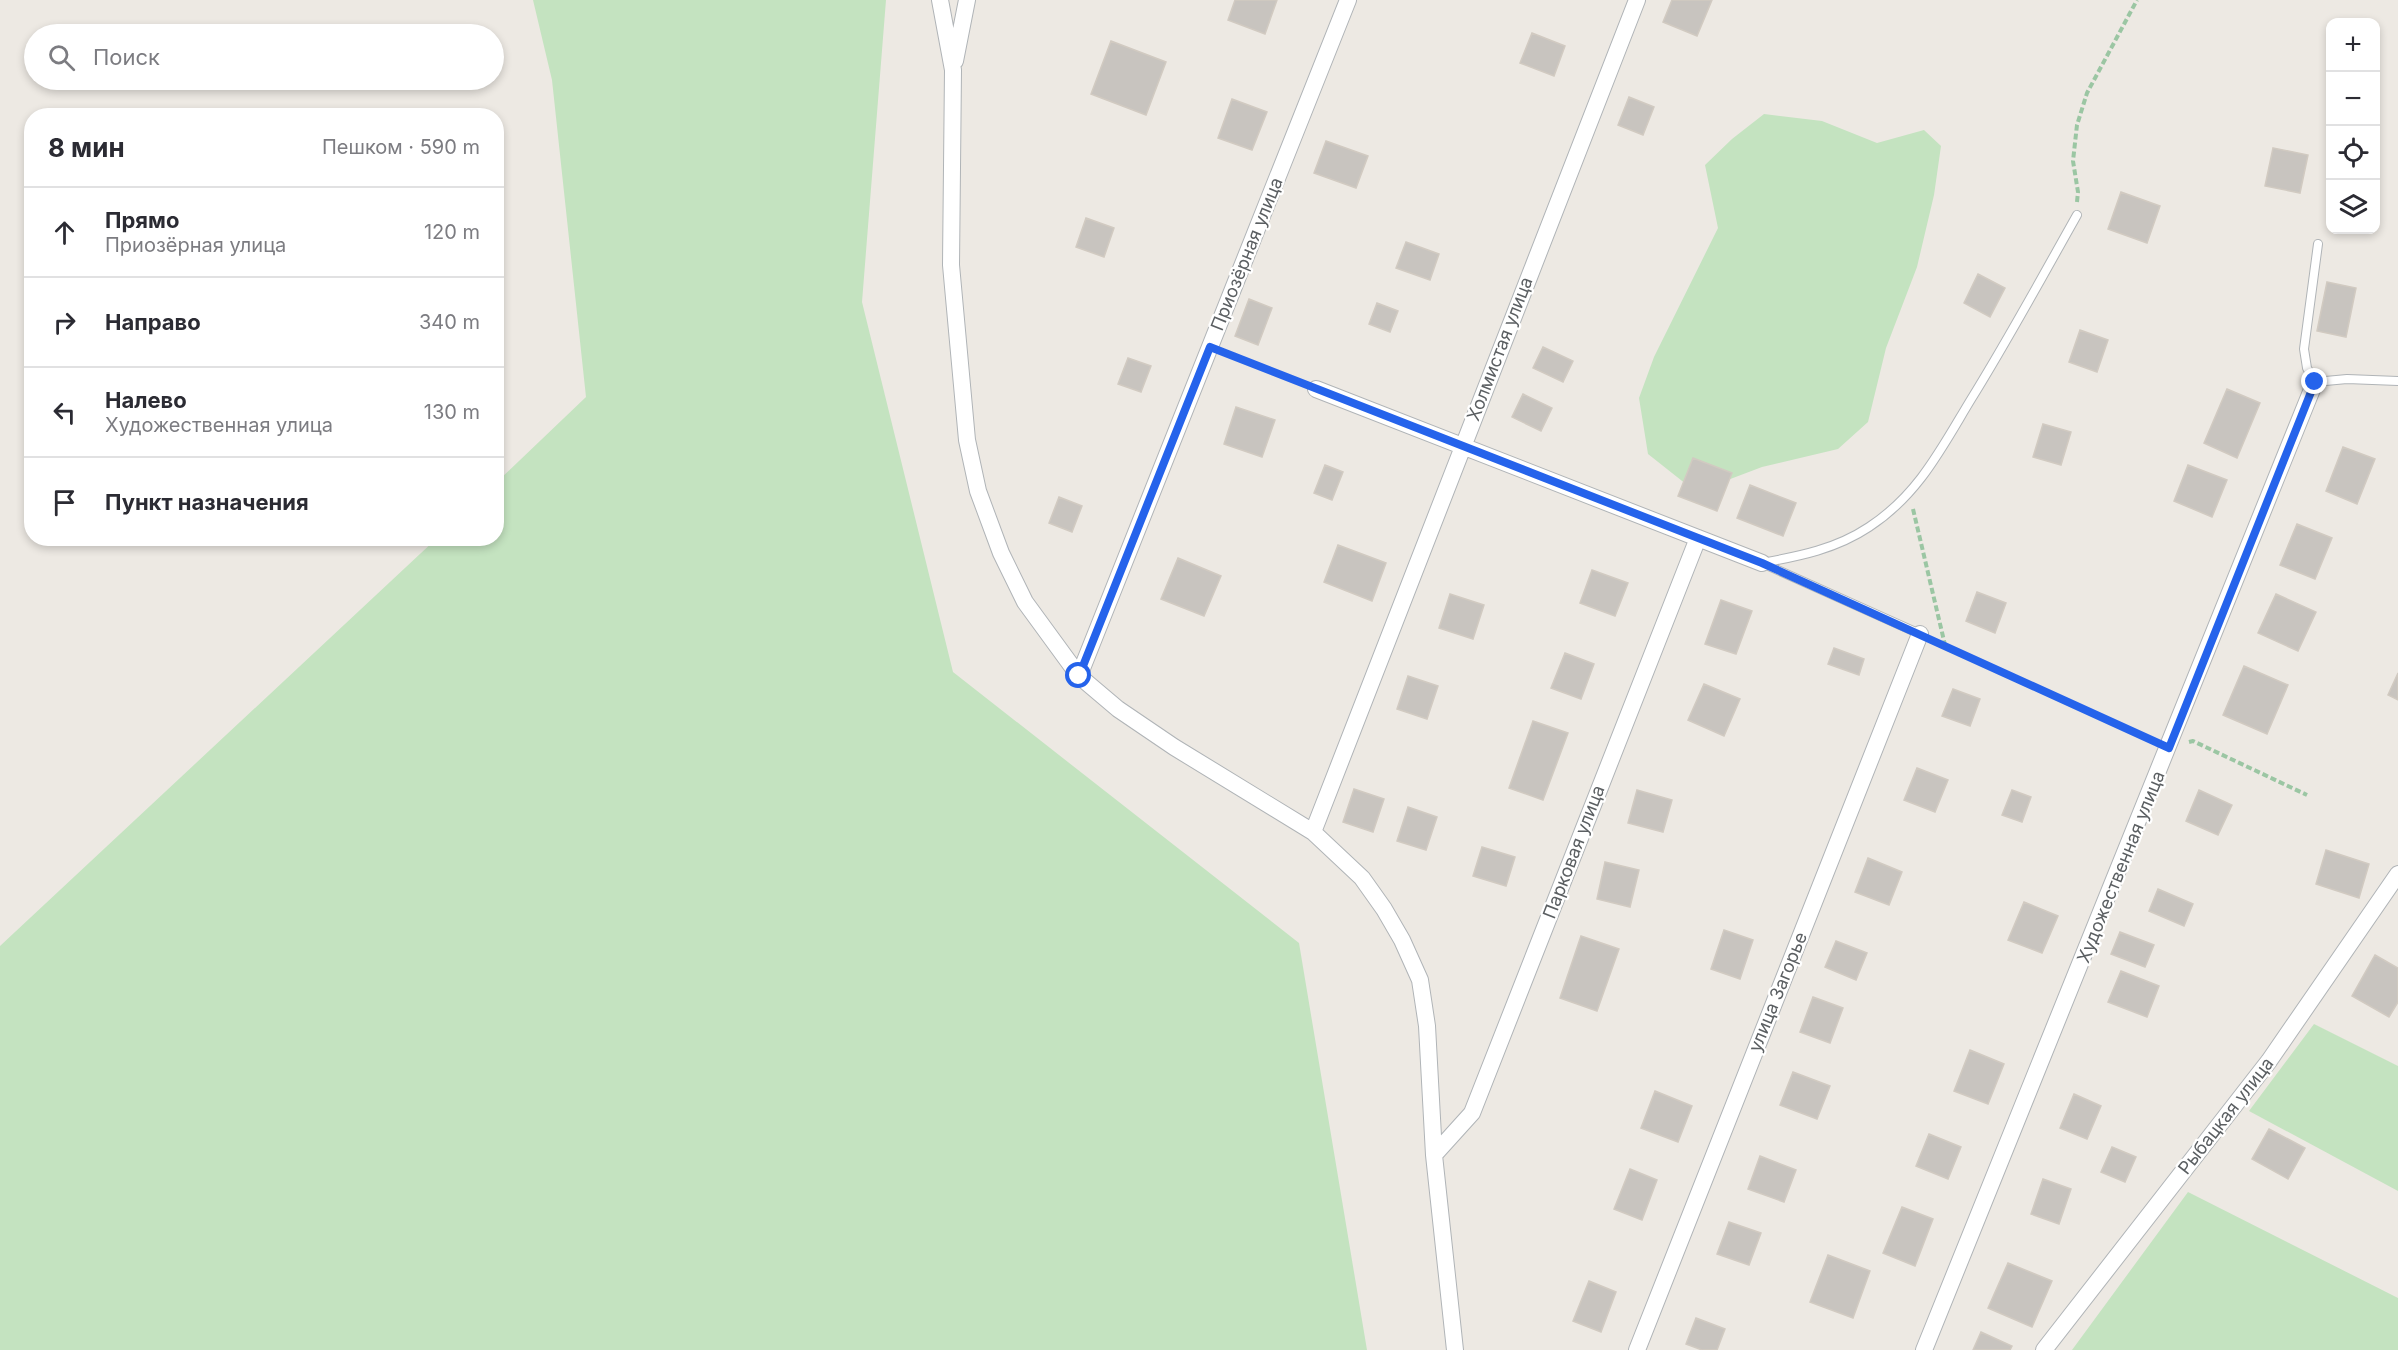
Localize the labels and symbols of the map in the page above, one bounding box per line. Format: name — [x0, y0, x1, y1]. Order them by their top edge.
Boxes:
street label: Приозёрная улица — [1206, 174, 1287, 333]
street label: Холмистая улица — [1462, 274, 1537, 424]
route end — [2301, 368, 2327, 394]
route start — [1065, 662, 1091, 688]
street label: Художественная улица — [2072, 768, 2169, 966]
street label: Парковая улица — [1538, 782, 1609, 921]
street label: улица Загорье — [1744, 929, 1811, 1055]
street label: Рыбацкая улица — [2174, 1053, 2278, 1178]

